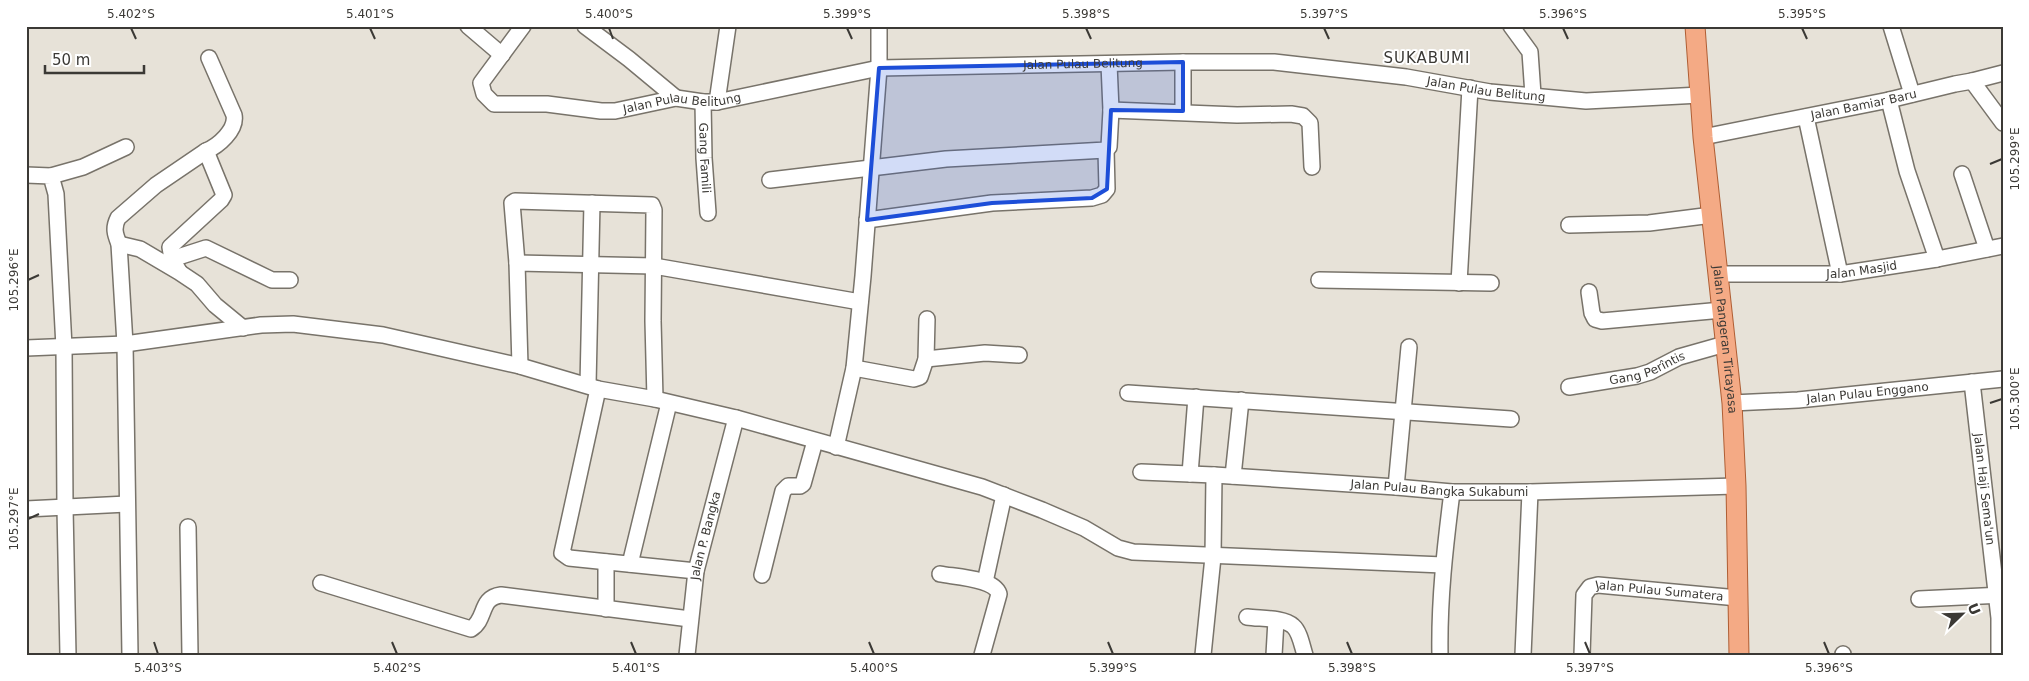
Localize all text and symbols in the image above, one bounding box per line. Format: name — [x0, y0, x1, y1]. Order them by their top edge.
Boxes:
text: 5.402°S — [107, 7, 155, 21]
text: 5.401°S — [346, 7, 394, 21]
text: 5.400°S — [585, 7, 633, 21]
text: 5.399°S — [823, 7, 871, 21]
text: 5.398°S — [1062, 7, 1110, 21]
text: 5.397°S — [1300, 7, 1348, 21]
text: 5.396°S — [1539, 7, 1587, 21]
text: 5.395°S — [1778, 7, 1826, 21]
scale bar — [45, 42, 144, 74]
district label: SUKABUMI — [1384, 49, 1470, 67]
text: 50 m — [52, 51, 90, 69]
street label: Jalan Pulau Belitung — [1022, 56, 1143, 72]
street label: Jalan Pulau Belitung — [1425, 74, 1546, 104]
street label: Jalan Bamiar Baru — [1809, 87, 1918, 123]
street label: Jalan Pulau Belitung — [621, 90, 742, 116]
street label: Gang Famili — [696, 123, 714, 194]
text: 105.299°E — [2008, 127, 2022, 191]
text: 105.296°E — [7, 248, 21, 312]
street label: Jalan Masjid — [1825, 258, 1898, 281]
street label: Jalan Pangeran Tirtayasa — [1710, 264, 1740, 414]
street label: Gang Perîntis — [1608, 349, 1687, 387]
text: 105.300°E — [2008, 367, 2022, 431]
street label: Jalan Pulau Enggano — [1805, 380, 1929, 406]
street label: Jalan Haji Sema'un — [1971, 432, 1998, 546]
street label: Jalan Pulau Bangka Sukabumi — [1349, 477, 1528, 499]
text: 105.297°E — [7, 487, 21, 551]
street label: Jalan P. Bangka — [688, 490, 724, 582]
street label: Jalan Pulau Sumatera — [1593, 578, 1724, 604]
north arrow — [1936, 588, 1986, 638]
text: U — [1964, 601, 1984, 617]
text: 5.403°S — [134, 661, 182, 675]
text: 5.402°S — [373, 661, 421, 675]
text: 5.401°S — [612, 661, 660, 675]
text: 5.400°S — [850, 661, 898, 675]
text: 5.399°S — [1089, 661, 1137, 675]
text: 5.398°S — [1328, 661, 1376, 675]
text: 5.397°S — [1566, 661, 1614, 675]
text: 5.396°S — [1805, 661, 1853, 675]

